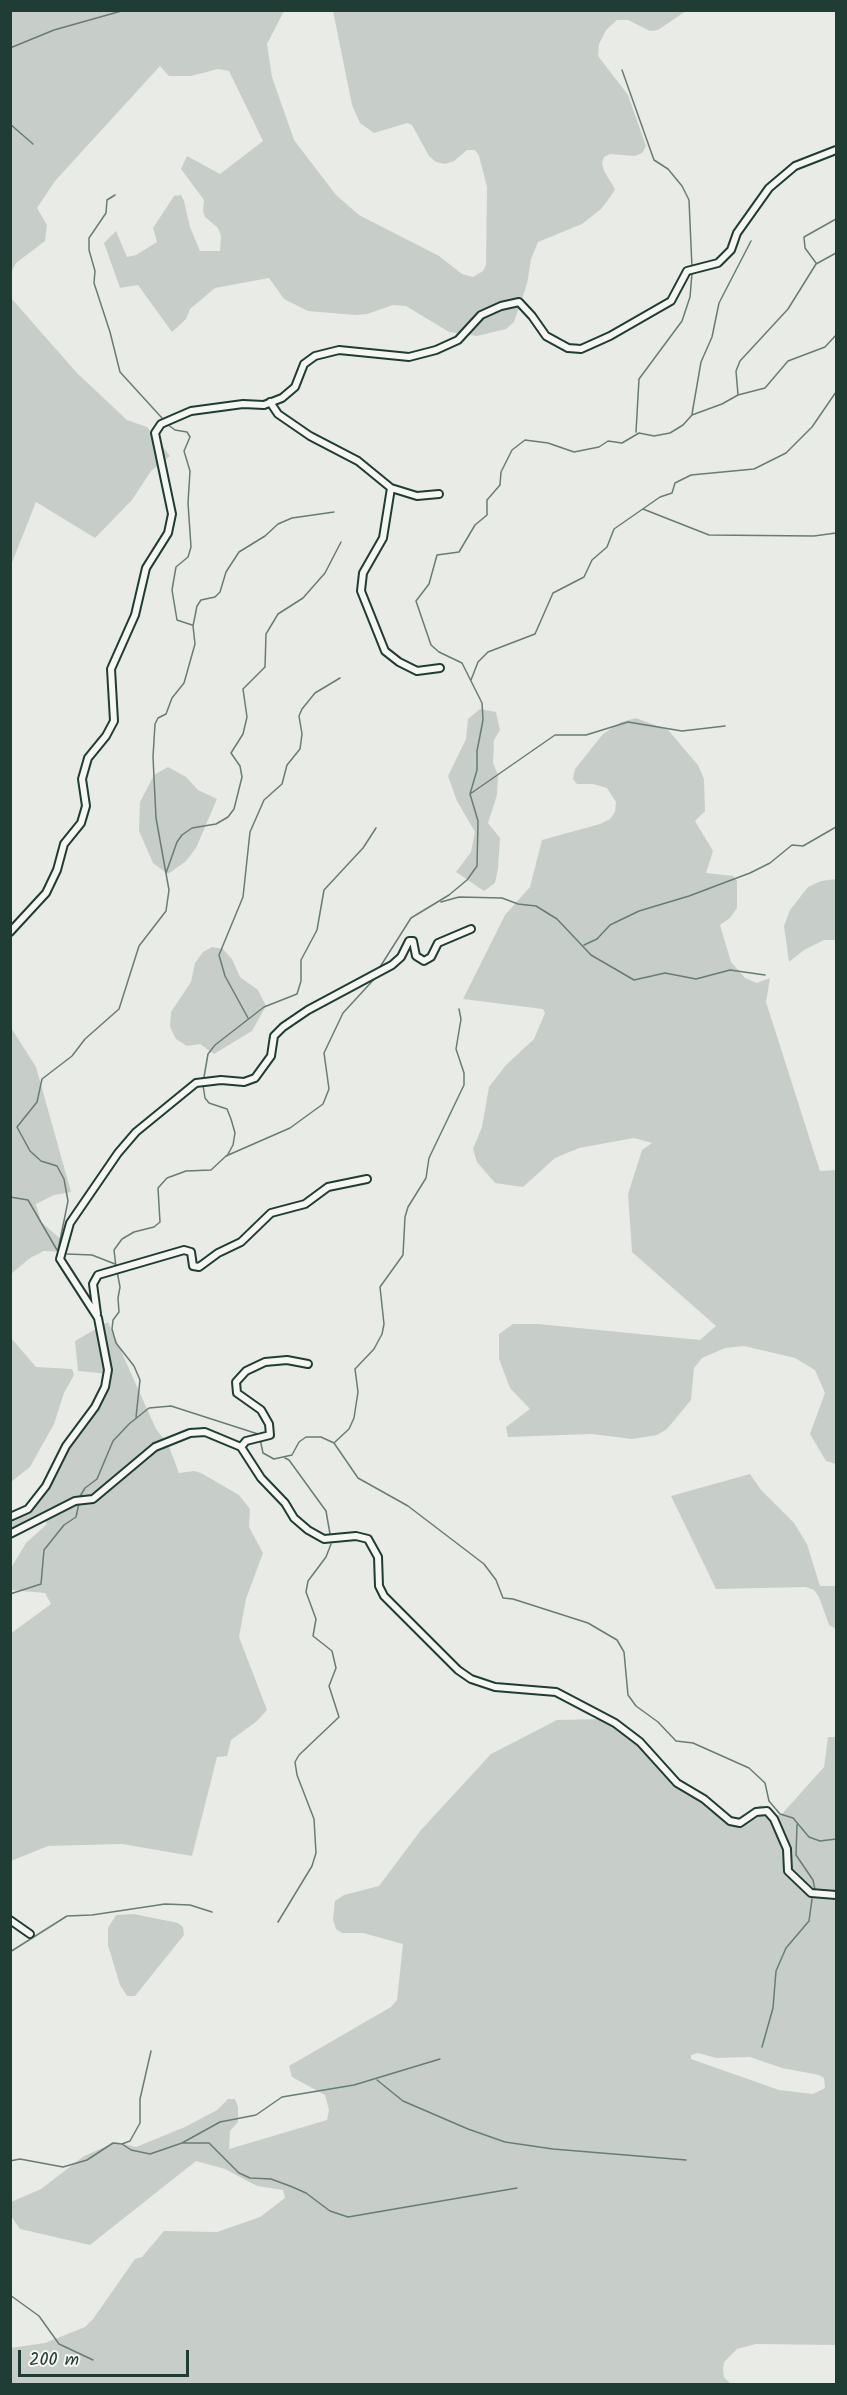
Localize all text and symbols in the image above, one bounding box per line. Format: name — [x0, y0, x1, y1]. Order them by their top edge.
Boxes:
scale bar — [21, 2338, 192, 2376]
text: 200 m — [29, 2346, 79, 2375]

